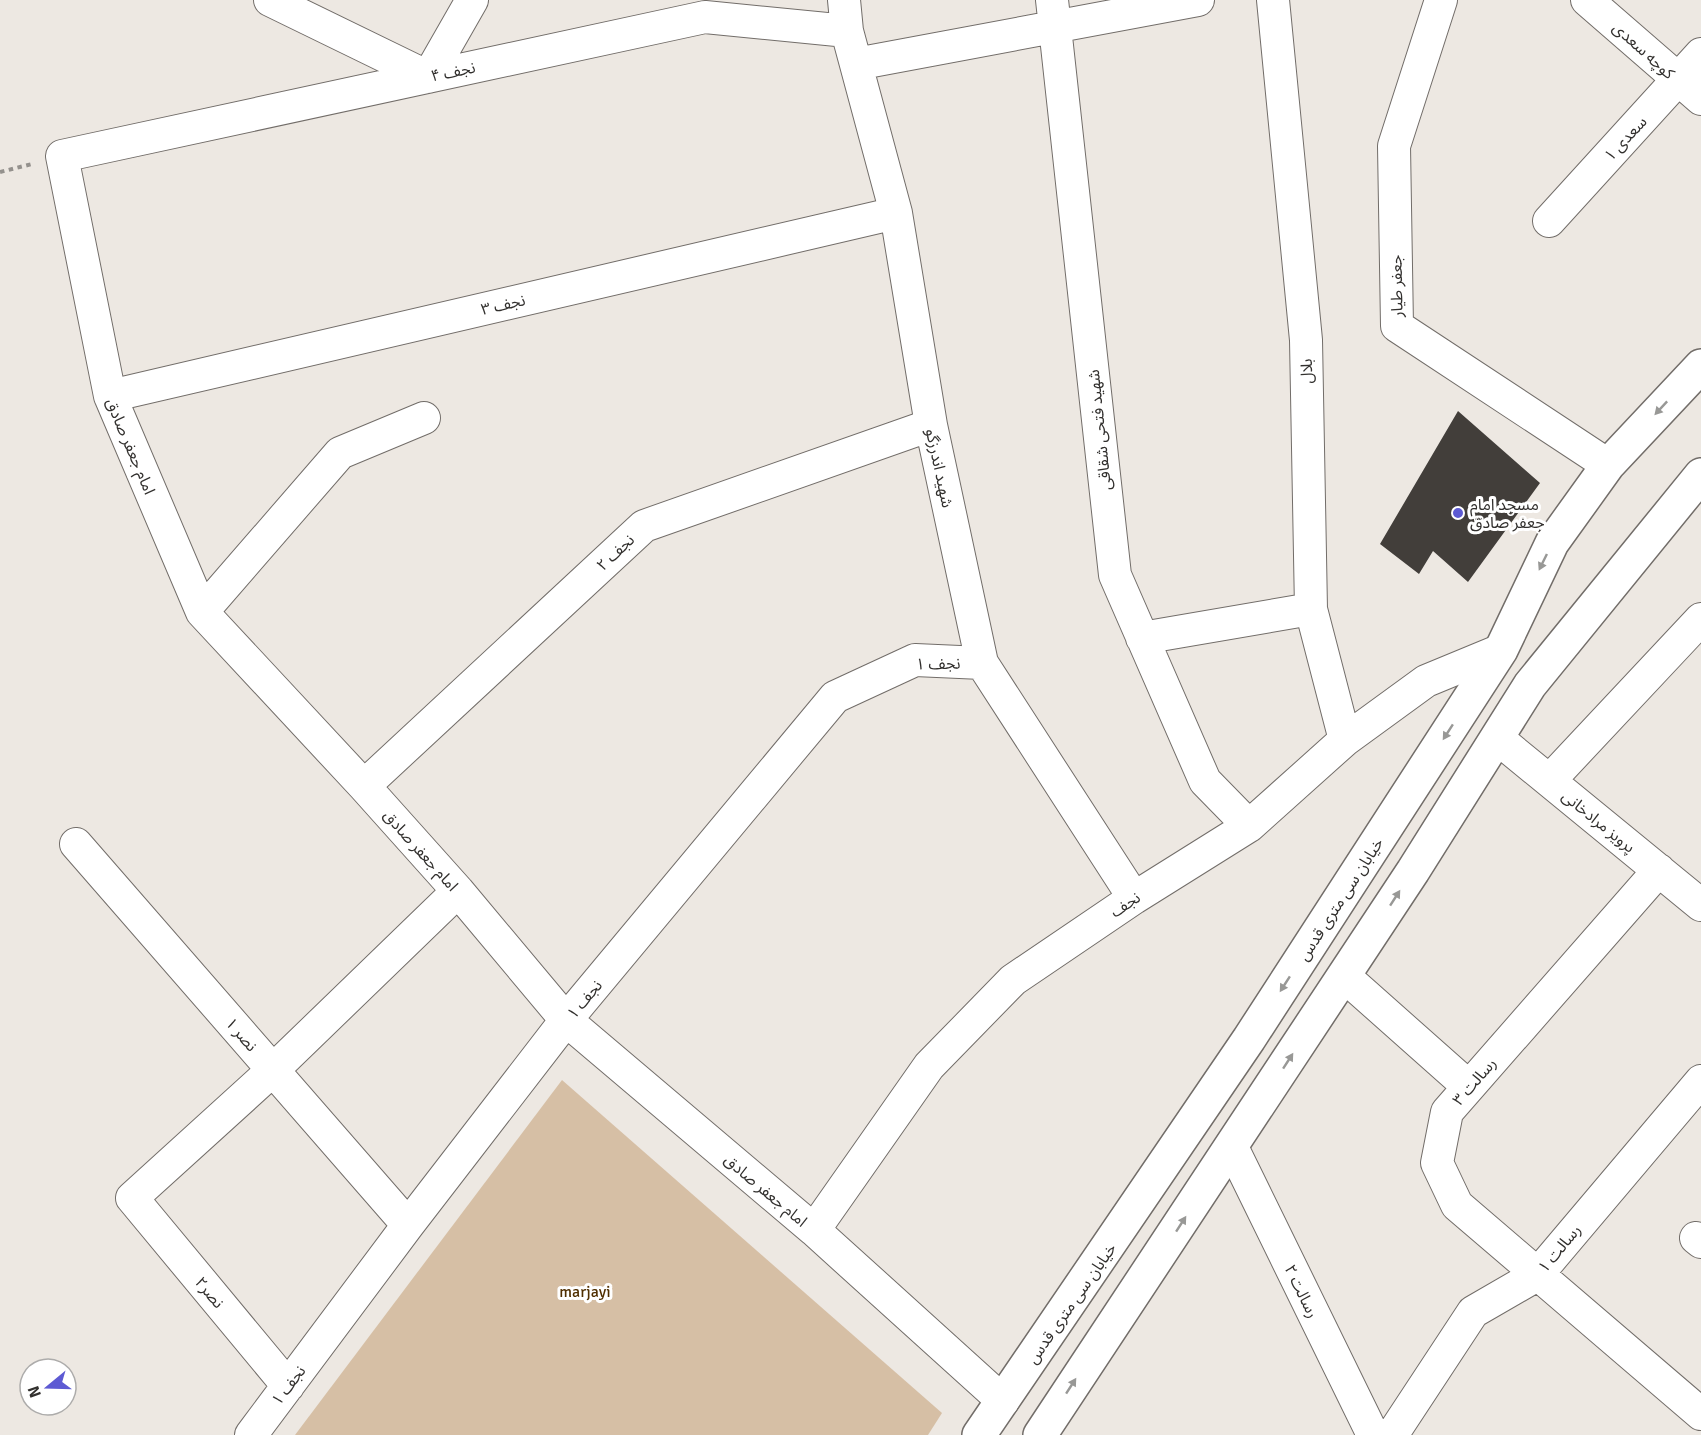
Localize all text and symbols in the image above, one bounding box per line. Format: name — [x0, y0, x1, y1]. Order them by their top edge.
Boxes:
street label: کوچه سعدی — [1608, 18, 1679, 84]
street label: نجف ۴ — [429, 58, 477, 86]
street label: سعدی ۱ — [1600, 112, 1652, 165]
street label: جعفر طیار — [1386, 254, 1408, 319]
street label: نجف ۳ — [479, 290, 527, 320]
street label: بلال — [1297, 358, 1317, 384]
street label: شهید فتحی شقاقی — [1084, 369, 1116, 491]
street label: امام جعفر صادق — [99, 395, 159, 498]
one-way arrow — [1654, 401, 1668, 416]
street label: شهید اندرزگو — [921, 427, 957, 510]
place label: مسجد امام جعفر صادق — [1470, 495, 1545, 533]
marker: مسجد امام جعفر صادق — [1451, 506, 1465, 520]
street label: نجف ۲ — [592, 530, 639, 575]
one-way arrow — [1538, 554, 1547, 571]
street label: نجف ۱ — [915, 654, 961, 674]
one-way arrow — [1442, 724, 1453, 740]
street label: پرویز مرادخانی — [1557, 786, 1639, 858]
street label: امام جعفر صادق — [377, 806, 462, 897]
street label: خیابان سی متری قدس — [1294, 834, 1388, 965]
street label: نجف — [1107, 888, 1144, 922]
one-way arrow — [1389, 891, 1401, 907]
street label: نجف ۱ — [563, 976, 607, 1023]
one-way arrow — [1280, 976, 1291, 992]
street label: نصر ۱ — [221, 1014, 261, 1056]
one-way arrow — [1282, 1054, 1294, 1070]
street label: رسالت ۳ — [1449, 1054, 1501, 1110]
street label: امام جعفر صادق — [718, 1150, 811, 1233]
one-way arrow — [1175, 1216, 1186, 1232]
street label: رسالت ۱ — [1534, 1220, 1586, 1277]
street label: خیابان سی متری قدس — [1023, 1239, 1121, 1368]
street label: رسالت ۲ — [1280, 1261, 1323, 1321]
street label: نصر۲ — [190, 1273, 228, 1312]
park label: marjayi — [559, 1282, 611, 1302]
north arrow — [18, 1357, 78, 1417]
street label: نجف ۱ — [267, 1362, 310, 1409]
one-way arrow — [1066, 1378, 1077, 1394]
text: N — [23, 1383, 46, 1400]

